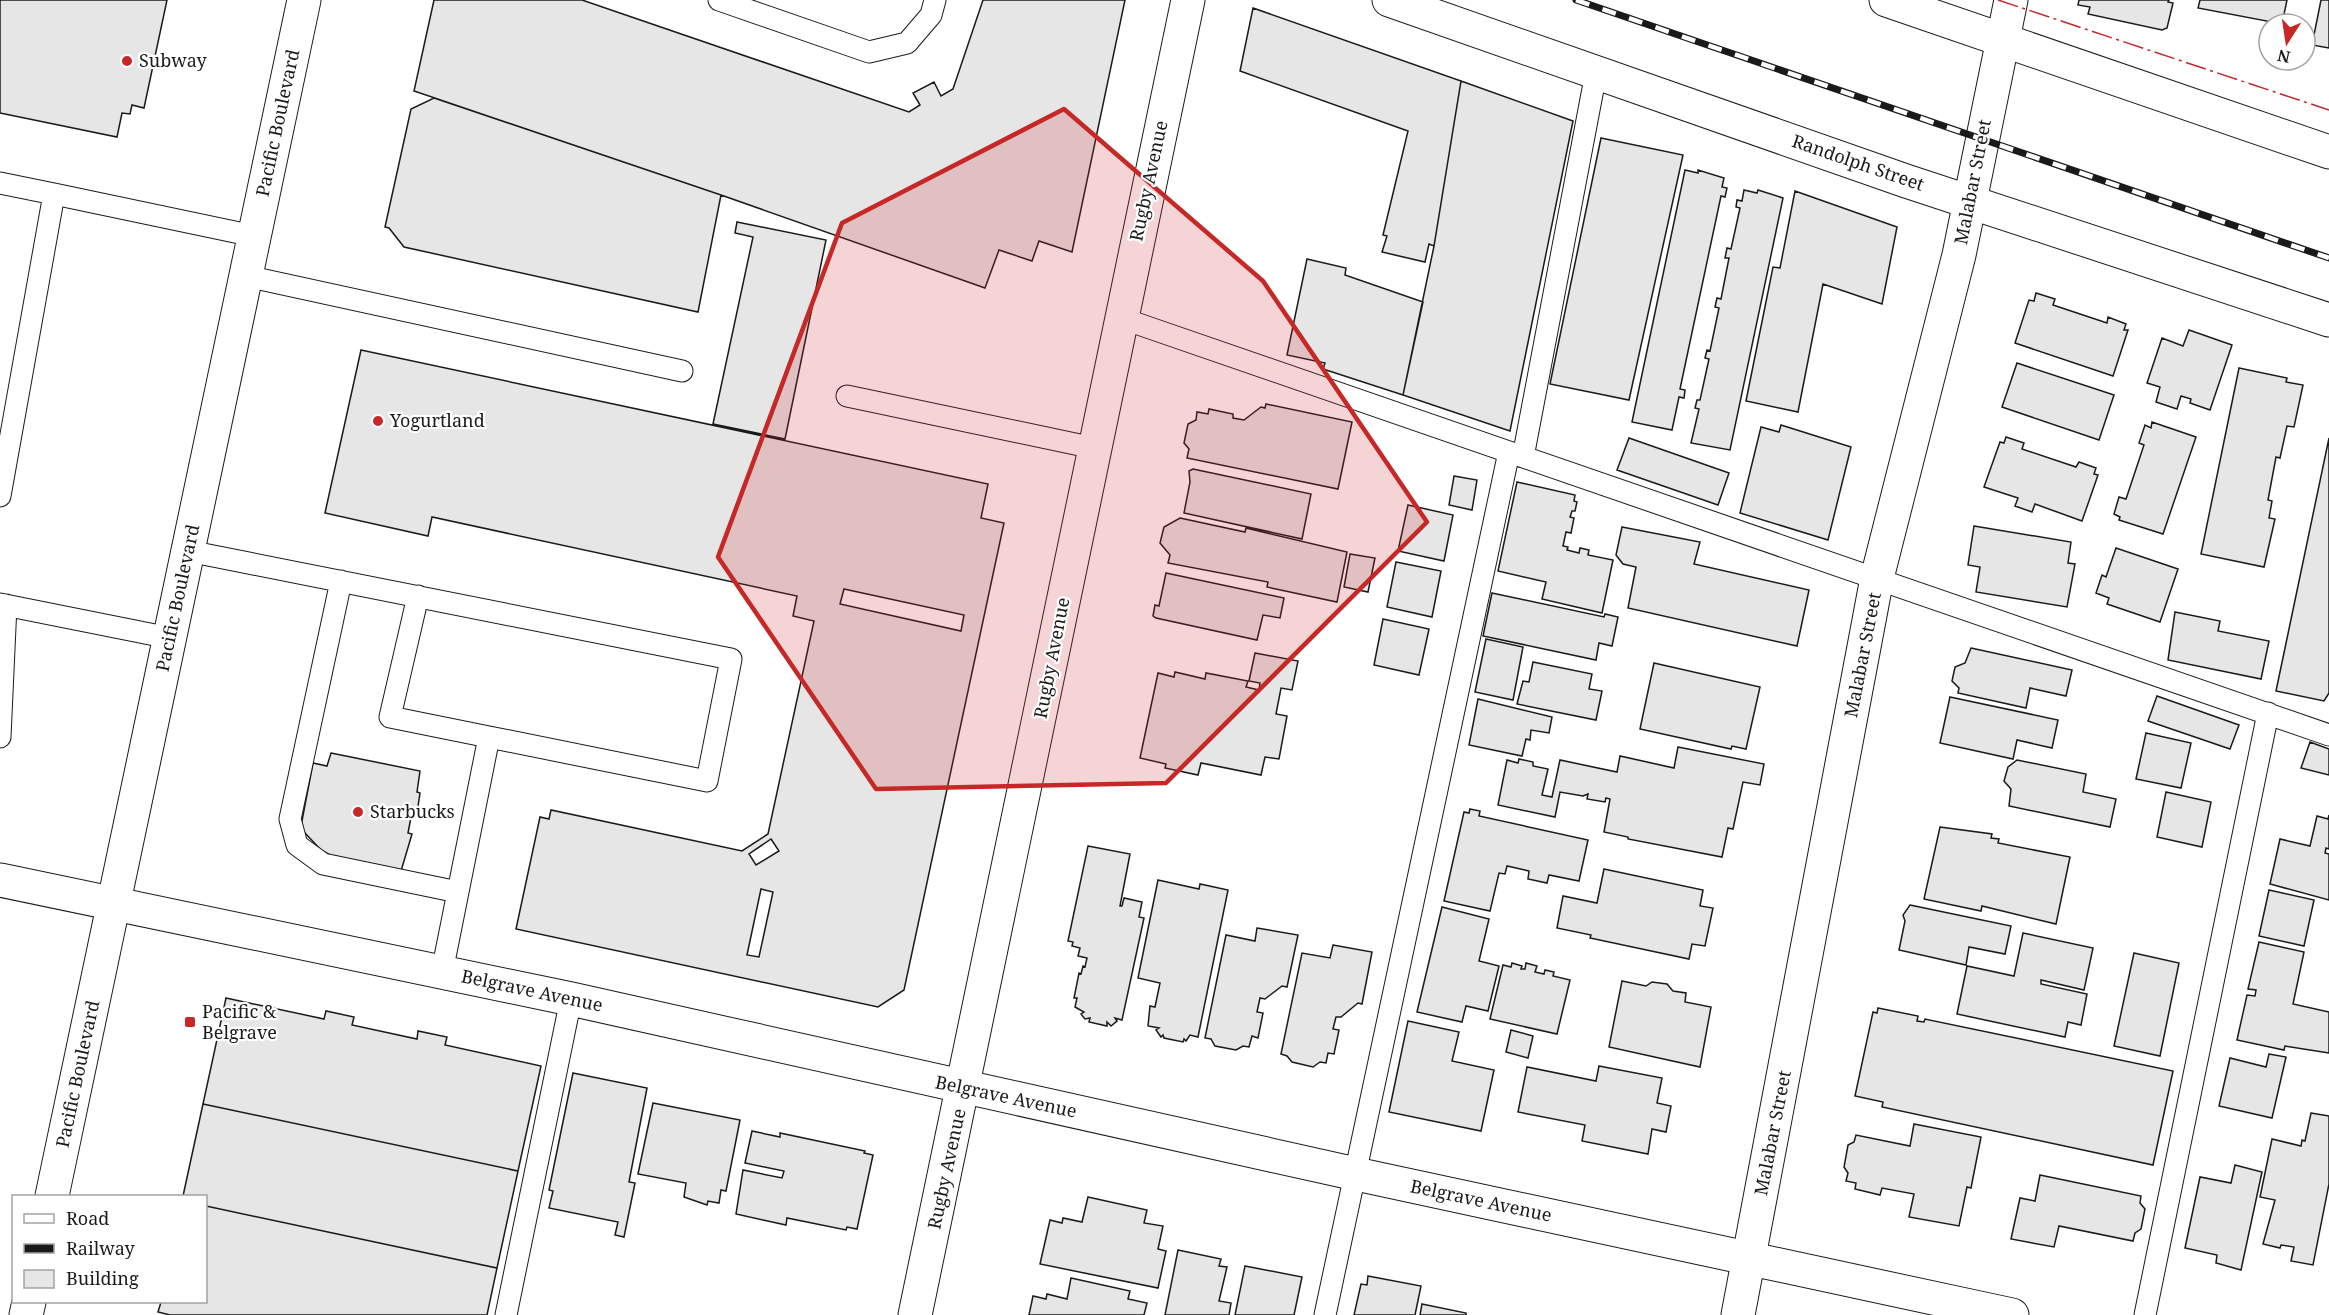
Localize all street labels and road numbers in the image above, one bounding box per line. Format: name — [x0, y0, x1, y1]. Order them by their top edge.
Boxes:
street label: Pacific Boulevard — [250, 47, 304, 199]
street label: Malabar Street — [1948, 117, 1996, 247]
street label: Rugby Avenue — [1124, 118, 1173, 243]
street label: Randolph Street — [1789, 128, 1927, 196]
street label: Pacific Boulevard — [150, 522, 204, 674]
street label: Malabar Street — [1838, 590, 1886, 720]
street label: Rugby Avenue — [1028, 595, 1075, 720]
street label: Belgrave Avenue — [459, 963, 605, 1017]
street label: Pacific Boulevard — [50, 998, 104, 1150]
street label: Malabar Street — [1748, 1068, 1796, 1198]
street label: Belgrave Avenue — [933, 1069, 1079, 1123]
street label: Rugby Avenue — [922, 1106, 971, 1231]
street label: Belgrave Avenue — [1408, 1173, 1554, 1227]

